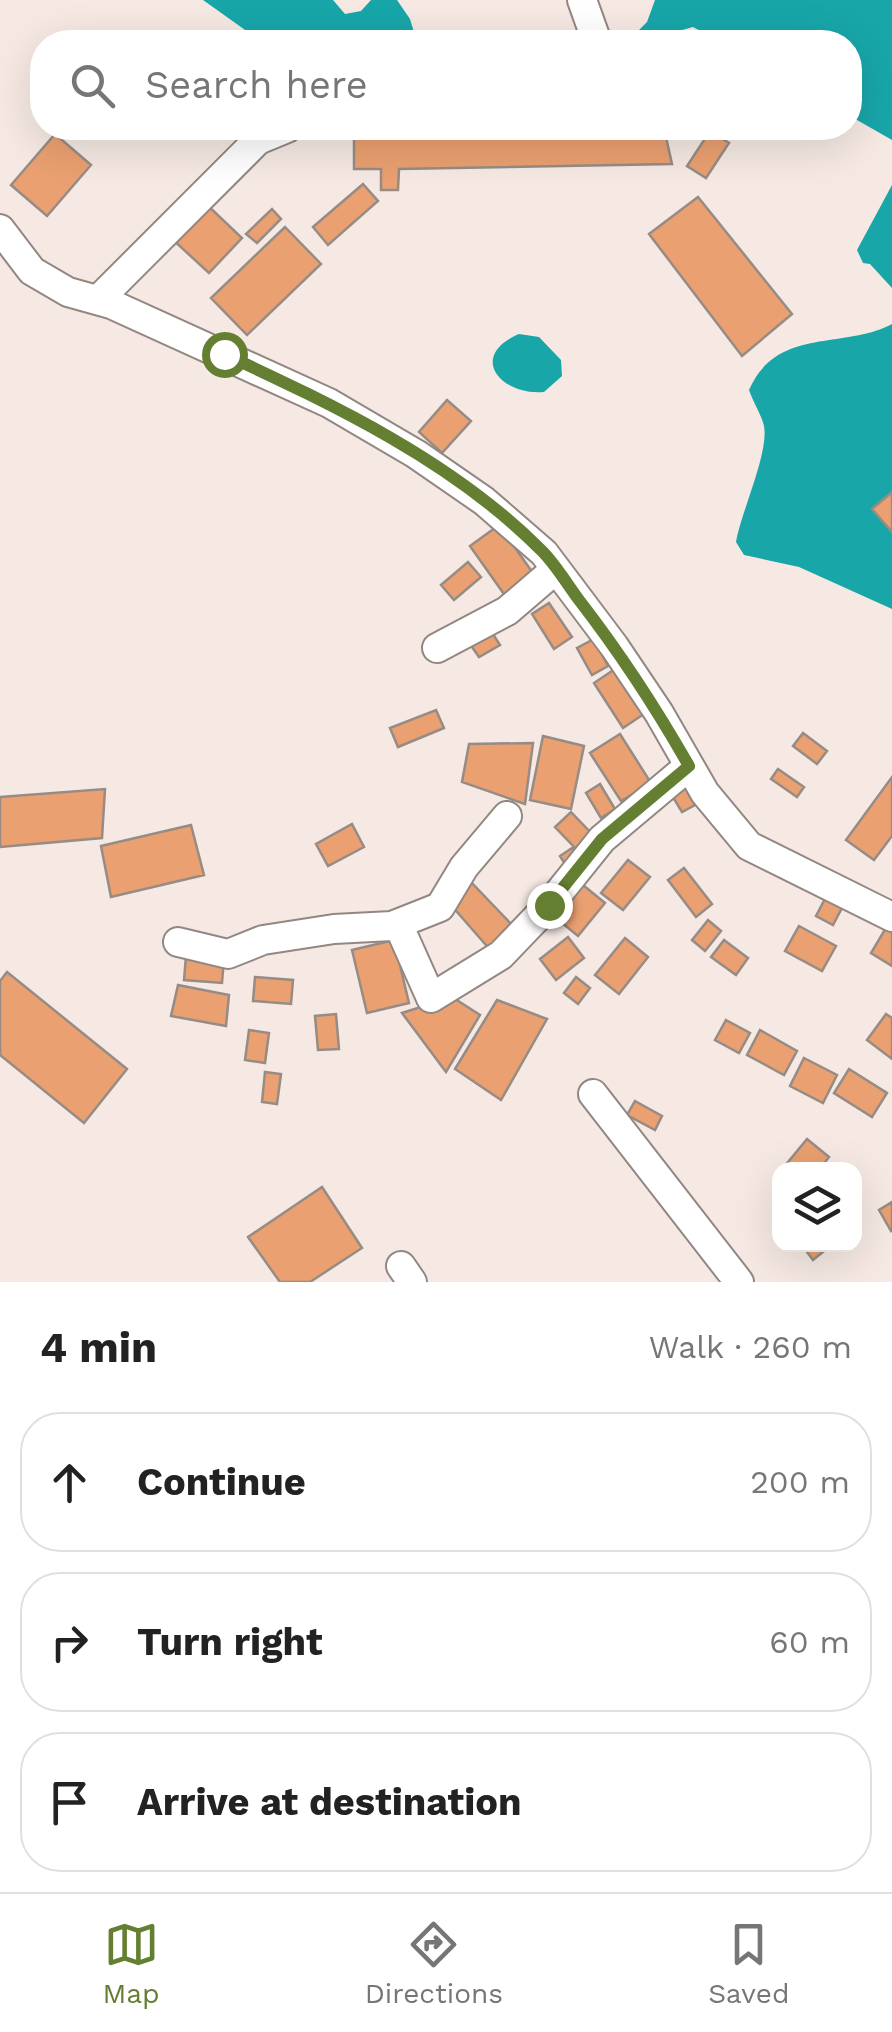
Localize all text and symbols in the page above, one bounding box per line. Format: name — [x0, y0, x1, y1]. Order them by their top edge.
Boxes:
search box — [30, 30, 862, 140]
icon: search — [65, 58, 120, 113]
text: Search here — [145, 63, 368, 107]
route start — [202, 332, 248, 378]
route end — [527, 883, 573, 929]
map controls — [772, 1162, 862, 1252]
button: layers — [772, 1162, 862, 1252]
text: 4 min — [40, 1323, 157, 1372]
text: Walk · 260 m — [649, 1328, 852, 1366]
icon: ahead — [42, 1455, 97, 1510]
text: Continue — [137, 1460, 306, 1504]
text: 200 m — [750, 1463, 850, 1501]
icon: right — [42, 1615, 97, 1670]
text: Turn right — [137, 1620, 323, 1664]
text: 60 m — [769, 1623, 850, 1661]
icon: arrive — [42, 1775, 97, 1830]
text: Arrive at destination — [137, 1780, 522, 1824]
tab: Map — [103, 1917, 160, 2010]
tab: Directions — [365, 1917, 503, 2010]
tab: Saved — [708, 1917, 789, 2010]

